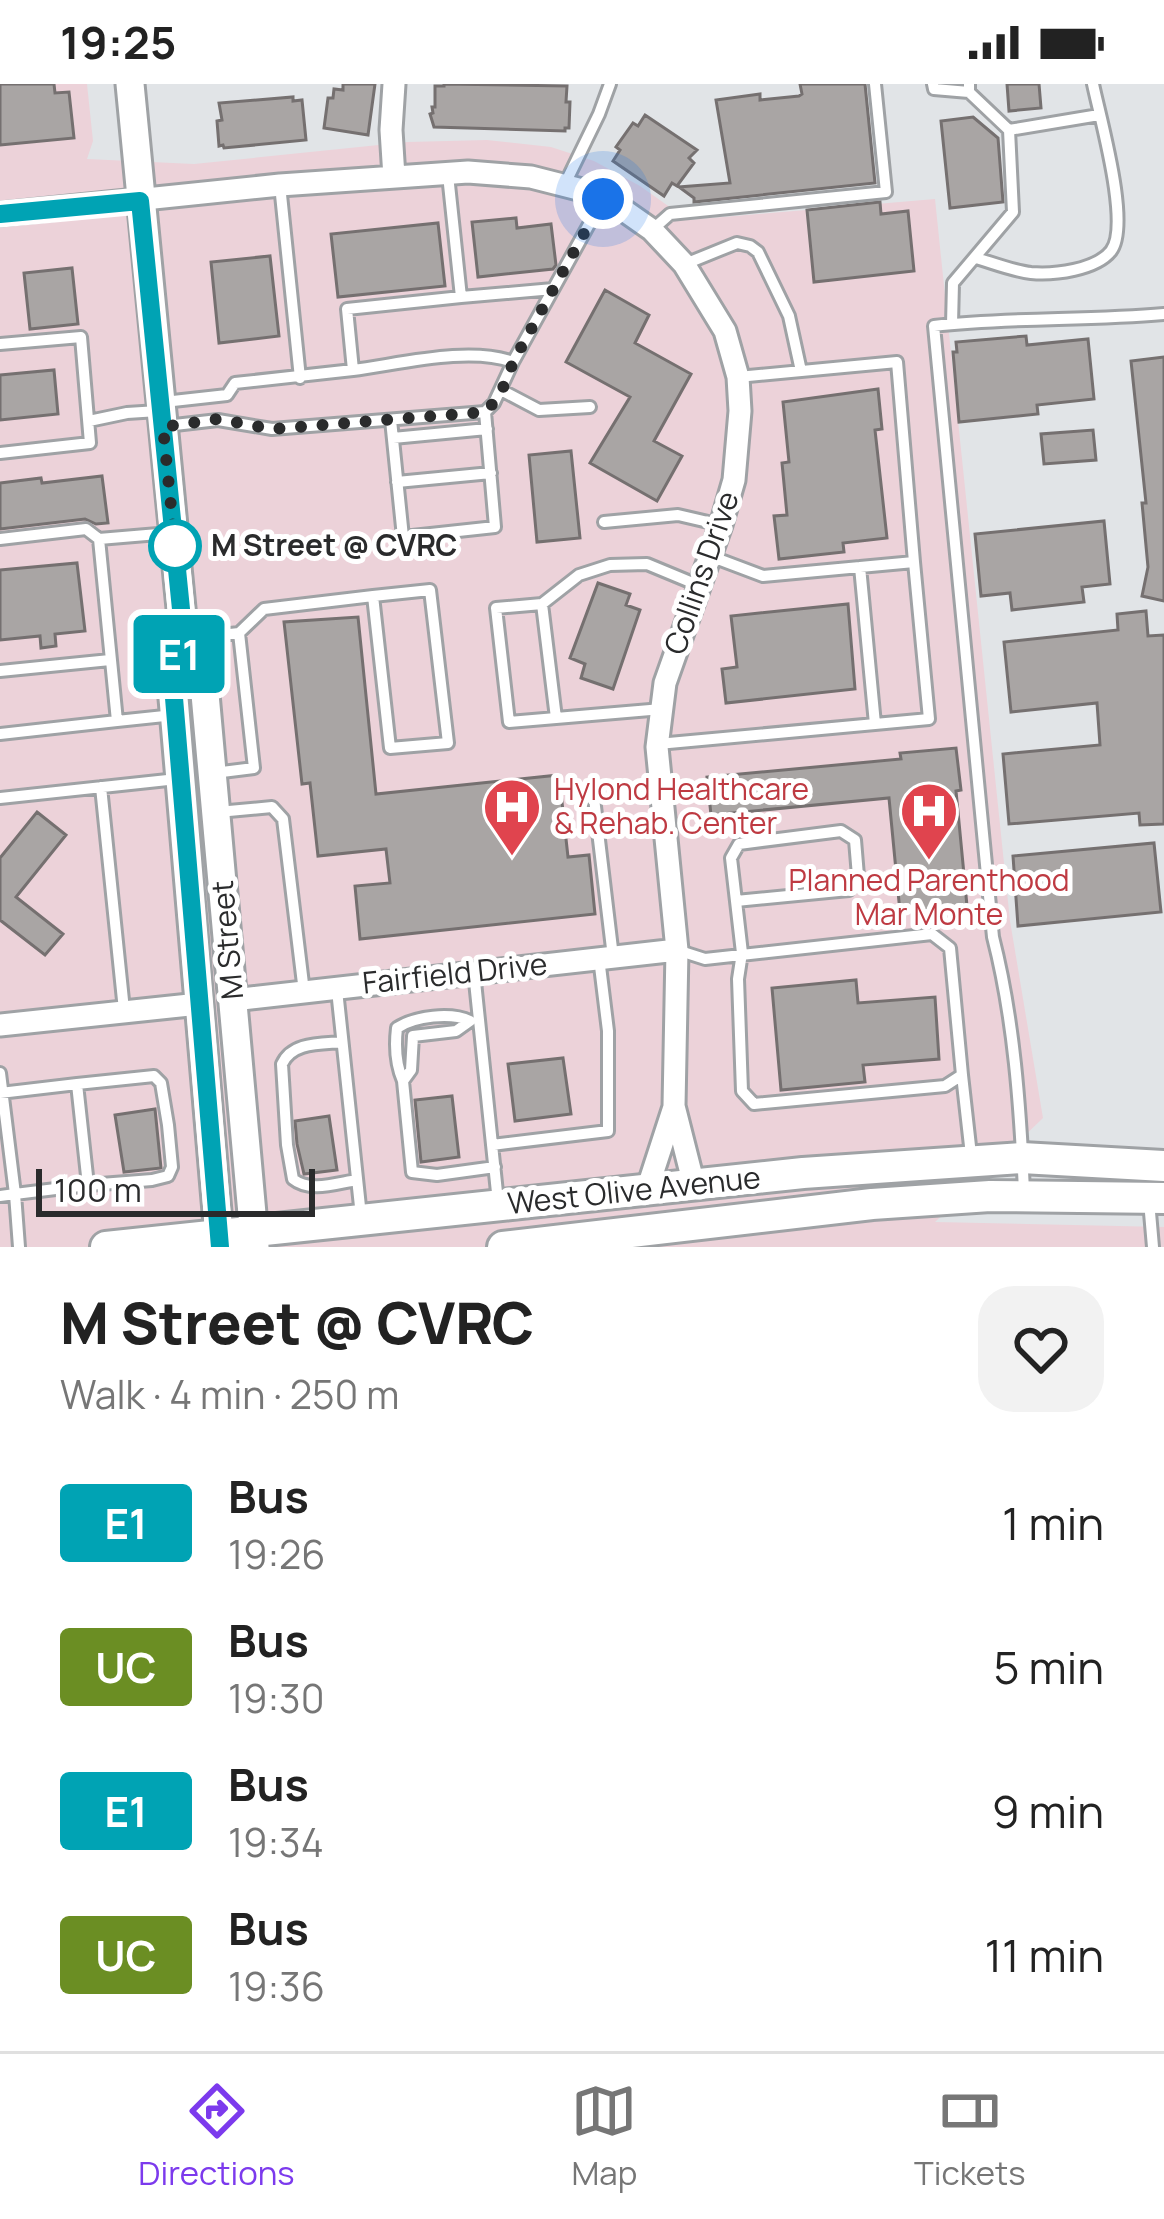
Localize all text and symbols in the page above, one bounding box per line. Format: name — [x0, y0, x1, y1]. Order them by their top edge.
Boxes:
text: 19:25 — [60, 11, 176, 73]
your location — [573, 169, 633, 229]
street label: Collins Drive — [654, 485, 748, 660]
marker: M Street @ CVRC — [150, 521, 200, 571]
place label: M Street @ CVRC — [211, 524, 458, 565]
line badge: E1 — [125, 615, 233, 693]
text: E1 — [158, 625, 200, 683]
place label: Hylond Healthcare & Rehab. Center — [554, 768, 809, 843]
hospital icon: Hylond Healthcare & Rehab. Center — [481, 776, 543, 858]
hospital icon: Planned Parenthood Mar Monte — [898, 780, 960, 862]
place label: Planned Parenthood Mar Monte — [788, 859, 1070, 934]
street label: M Street — [201, 879, 252, 1001]
street label: Fairfield Drive — [360, 942, 549, 1003]
street label: West Olive Avenue — [505, 1156, 762, 1223]
scale bar — [36, 1163, 315, 1216]
text: 100 m — [54, 1167, 142, 1212]
text: M Street @ CVRC — [60, 1283, 534, 1361]
button: heart — [978, 1286, 1104, 1412]
text: Walk · 4 min · 250 m — [60, 1367, 399, 1421]
text: Bus — [228, 1465, 309, 1527]
text: 1 min — [1002, 1492, 1104, 1554]
text: E1 — [105, 1494, 147, 1552]
text: 19:26 — [228, 1527, 326, 1581]
text: Bus — [228, 1609, 309, 1671]
text: 5 min — [994, 1636, 1104, 1698]
text: UC — [95, 1638, 157, 1696]
text: 19:30 — [228, 1671, 324, 1725]
text: Bus — [228, 1753, 309, 1815]
text: 9 min — [992, 1780, 1104, 1842]
text: E1 — [105, 1782, 147, 1840]
text: 19:34 — [228, 1815, 324, 1869]
text: Bus — [228, 1897, 309, 1959]
text: 11 min — [985, 1924, 1104, 1986]
text: UC — [95, 1926, 157, 1984]
text: 19:36 — [228, 1959, 325, 2013]
tab: Directions — [138, 2078, 295, 2195]
tab: Map — [571, 2078, 637, 2195]
tab: Tickets — [914, 2078, 1026, 2195]

